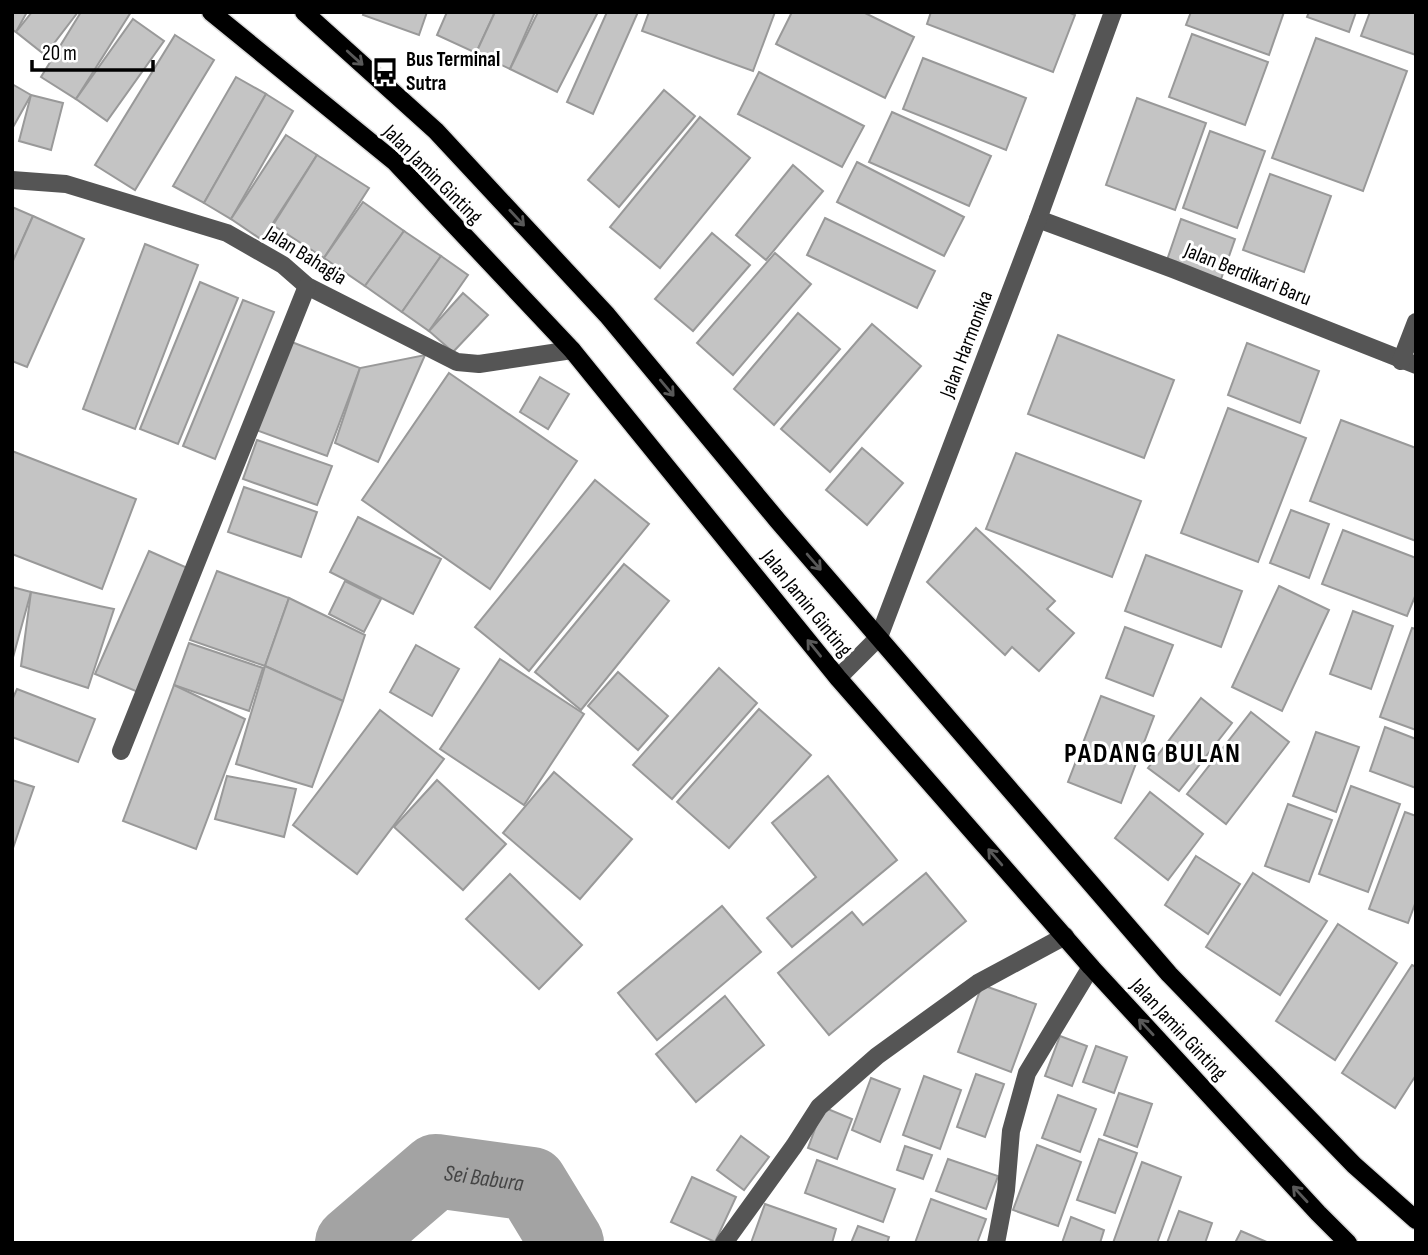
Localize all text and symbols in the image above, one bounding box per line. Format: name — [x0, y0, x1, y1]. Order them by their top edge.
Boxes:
scale bar — [32, 28, 152, 72]
text: 20 m — [42, 41, 77, 66]
place label: Bus Terminal Sutra — [406, 47, 500, 96]
one-way arrow — [346, 50, 364, 66]
bus stop icon: Bus Terminal Sutra — [370, 56, 400, 86]
street label: Jalan Jamin Ginting — [377, 119, 487, 229]
one-way arrow — [508, 209, 525, 226]
street label: Jalan Bahagia — [259, 220, 351, 290]
street label: Jalan Berdikari Baru — [1180, 237, 1315, 311]
street label: Jalan Harmonika — [934, 287, 998, 402]
one-way arrow — [660, 378, 675, 396]
street label: Jalan Jamin Ginting — [755, 544, 857, 662]
one-way arrow — [806, 553, 822, 571]
one-way arrow — [806, 640, 822, 658]
district label: PADANG BULAN — [1064, 737, 1242, 770]
one-way arrow — [987, 848, 1003, 866]
street label: Jalan Jamin Ginting — [1124, 973, 1232, 1085]
one-way arrow — [1138, 1018, 1154, 1036]
water label: Sei Babura — [442, 1159, 526, 1198]
one-way arrow — [1292, 1185, 1308, 1203]

